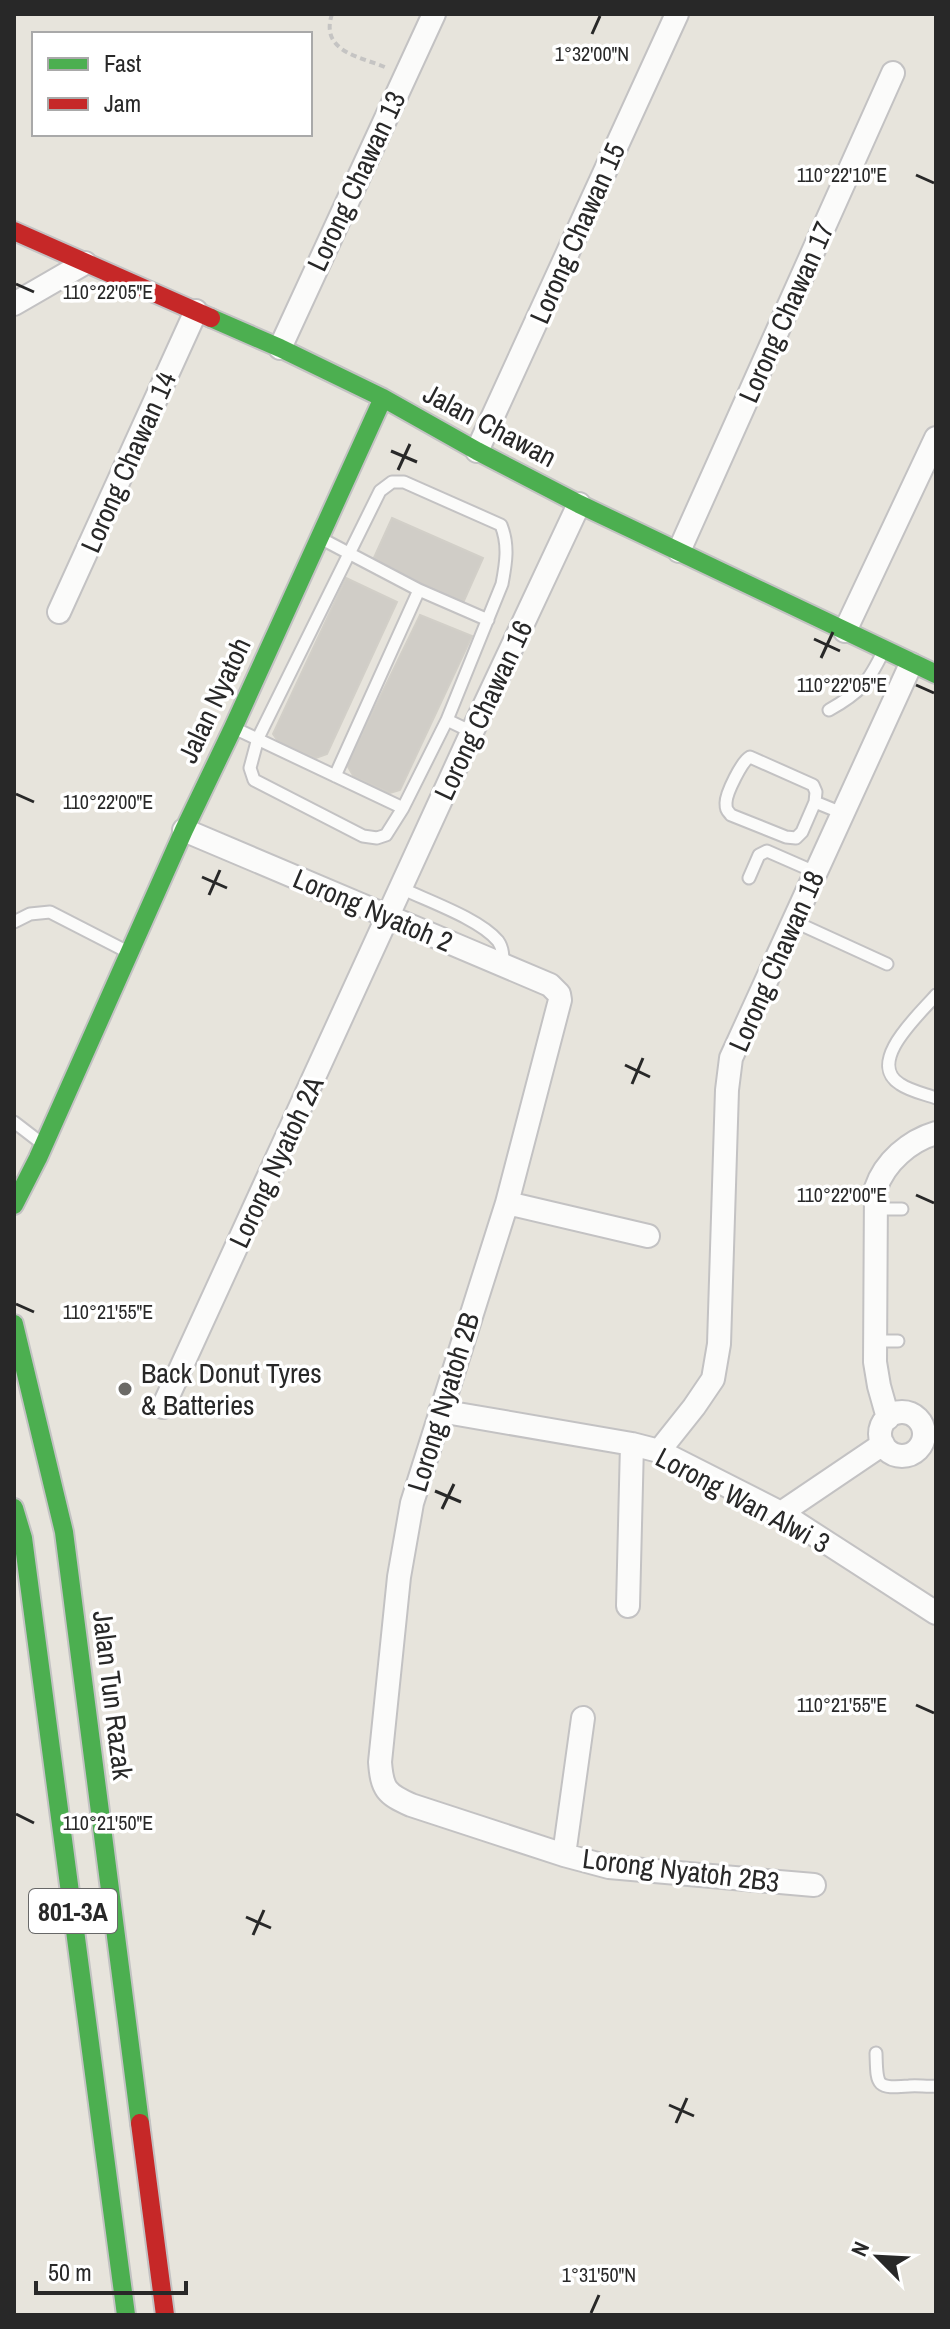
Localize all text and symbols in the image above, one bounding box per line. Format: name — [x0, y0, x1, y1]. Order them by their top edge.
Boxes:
legend — [32, 32, 312, 136]
text: 1°32'00"N — [555, 40, 629, 67]
text: Fast — [104, 47, 142, 79]
street label: Lorong Chawan 13 — [298, 85, 414, 277]
text: Jam — [104, 87, 141, 119]
street label: Lorong Chawan 15 — [520, 137, 634, 329]
text: 110°22'10"E — [797, 161, 887, 188]
street label: Lorong Chawan 17 — [729, 216, 843, 408]
text: 110°22'05"E — [63, 278, 153, 305]
street label: Lorong Chawan 14 — [71, 365, 185, 558]
street label: Jalan Chawan — [417, 374, 563, 476]
street label: Lorong Chawan 16 — [425, 614, 541, 806]
street label: Jalan Nyatoh — [168, 631, 260, 769]
text: 110°22'05"E — [797, 671, 887, 698]
text: 110°22'00"E — [63, 788, 153, 815]
street label: Lorong Nyatoh 2 — [287, 859, 459, 961]
street label: Lorong Chawan 18 — [719, 865, 833, 1057]
street label: Lorong Nyatoh 2A — [220, 1069, 333, 1254]
text: 110°22'00"E — [797, 1181, 887, 1208]
text: 110°21'55"E — [63, 1298, 153, 1325]
street label: Lorong Nyatoh 2B — [398, 1308, 488, 1496]
place label: Back Donut Tyres & Batteries — [141, 1354, 322, 1424]
marker: Back Donut Tyres & Batteries — [116, 1380, 134, 1398]
street label: Lorong Wan Alwi 3 — [649, 1438, 837, 1562]
street label: Jalan Tun Razak — [84, 1608, 142, 1782]
text: 110°21'55"E — [797, 1691, 887, 1718]
text: 110°21'50"E — [63, 1809, 153, 1836]
street label: Lorong Nyatoh 2B3 — [580, 1839, 782, 1901]
road number: 801-3A — [29, 1889, 117, 1933]
north arrow — [838, 2217, 918, 2297]
text: N — [843, 2237, 876, 2261]
scale bar — [36, 2245, 186, 2295]
text: 50 m — [48, 2256, 92, 2288]
text: 1°31'50"N — [562, 2261, 636, 2288]

